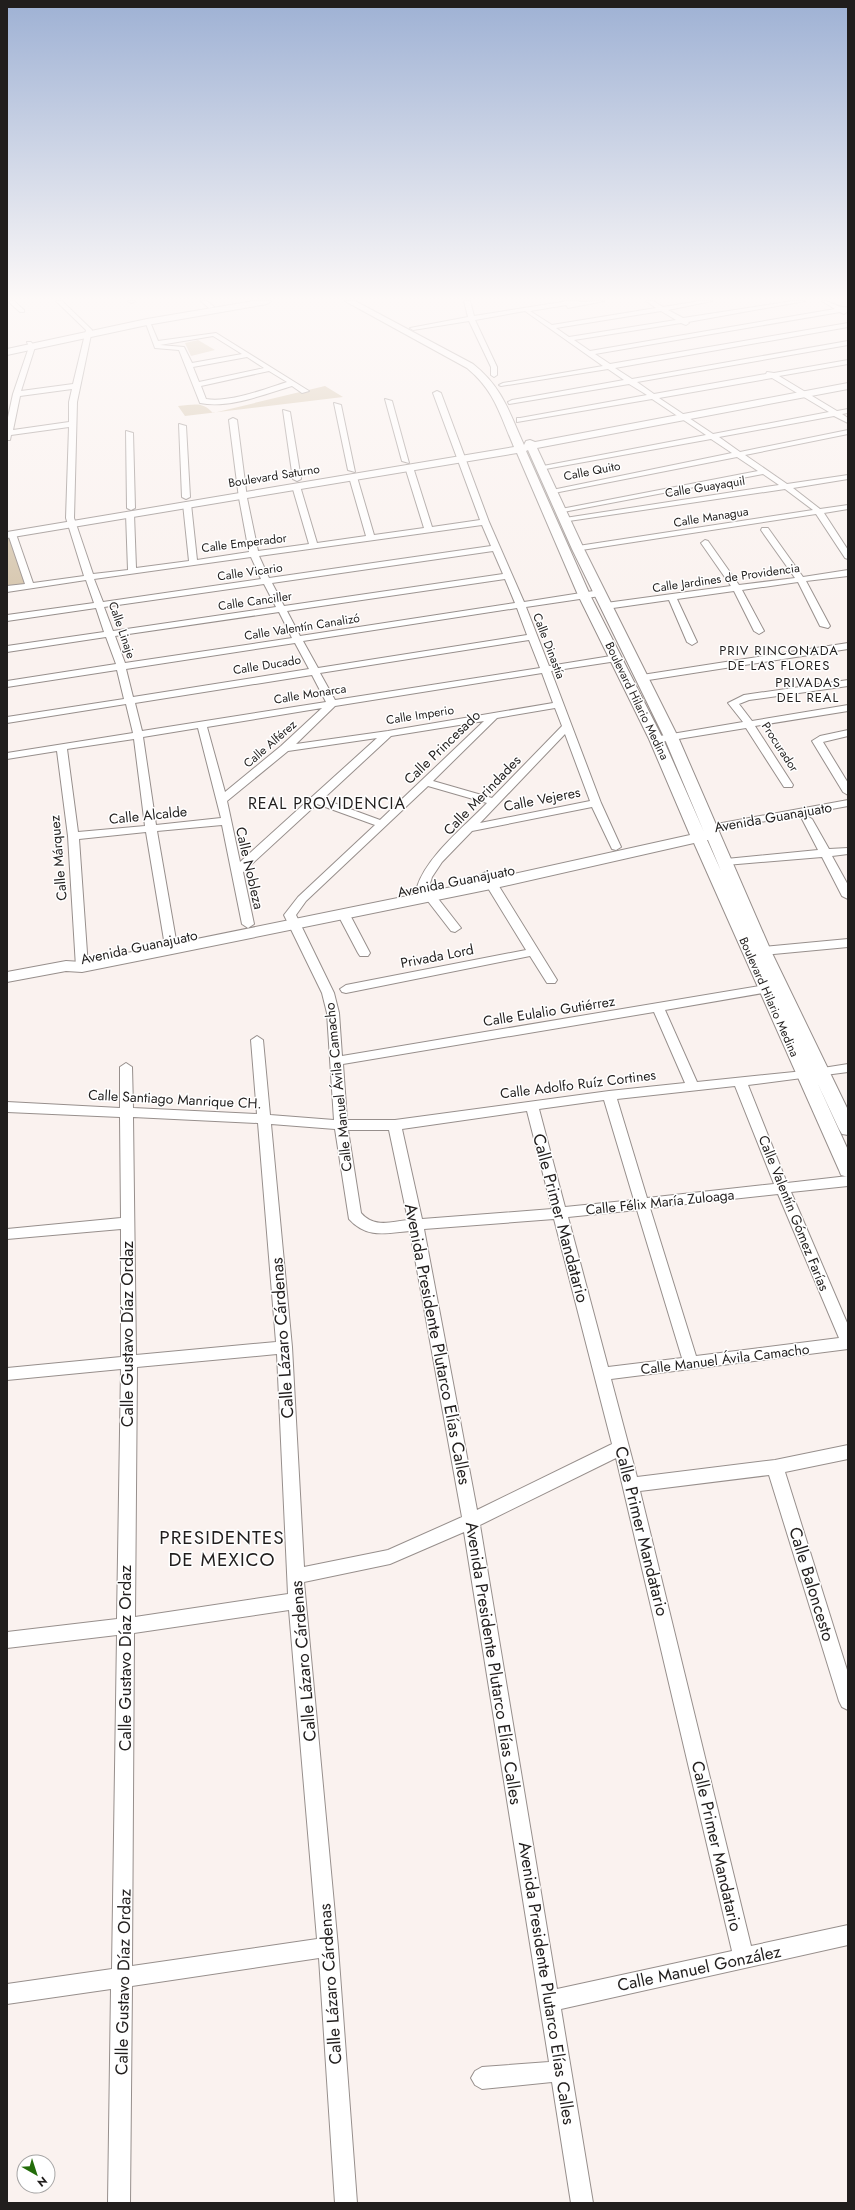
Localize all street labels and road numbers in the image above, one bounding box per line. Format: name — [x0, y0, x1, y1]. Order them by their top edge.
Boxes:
street label: Calle Quito — [562, 457, 622, 485]
street label: Boulevard Saturno — [227, 460, 321, 492]
street label: Calle Guayaquil — [664, 472, 746, 502]
street label: Calle Managua — [672, 502, 750, 532]
street label: Calle Emperador — [200, 529, 288, 557]
street label: Calle Vicario — [216, 558, 284, 585]
street label: Calle Jardines de Providencia — [651, 559, 801, 597]
street label: Calle Canciller — [217, 587, 294, 615]
street label: Calle Linaje — [104, 599, 140, 661]
street label: Calle Valentín Canalizó — [243, 609, 362, 645]
street label: Calle Dinastía — [528, 610, 570, 682]
street label: Boulevard Hilario Medina — [601, 639, 674, 763]
street label: Calle Ducado — [232, 651, 303, 679]
street label: Calle Monarca — [272, 679, 348, 709]
street label: Calle Imperio — [385, 701, 456, 729]
street label: Calle Princesado — [399, 705, 485, 789]
street label: Calle Alférez — [240, 716, 301, 772]
street label: Procurador — [757, 719, 803, 776]
street label: Calle Merindades — [439, 750, 526, 839]
street label: Calle Vejeres — [502, 782, 582, 816]
street label: Avenida Guanajuato — [713, 797, 834, 837]
street label: Calle Alcalde — [108, 801, 188, 829]
street label: Calle Márquez — [44, 814, 72, 902]
street label: Calle Nobleza — [231, 825, 269, 911]
street label: Avenida Guanajuato — [396, 860, 517, 902]
street label: Avenida Guanajuato — [79, 925, 200, 969]
street label: Boulevard Hilario Medina — [734, 934, 804, 1060]
street label: Privada Lord — [399, 939, 475, 973]
street label: Calle Eulalio Gutiérrez — [482, 991, 617, 1031]
street label: Calle Manuel Ávila Camacho — [319, 1001, 357, 1172]
street label: Calle Adolfo Ruíz Cortines — [499, 1064, 657, 1103]
street label: Calle Santiago Manrique CH. — [88, 1084, 262, 1114]
street label: Calle Primer Mandatario — [527, 1131, 595, 1305]
street label: Calle Valentín Gómez Farías — [754, 1132, 835, 1294]
street label: Calle Félix María Zuloaga — [585, 1184, 735, 1220]
street label: Avenida Presidente Plutarco Elías Calles — [399, 1201, 477, 1487]
street label: Calle Gustavo Díaz Ordaz — [115, 1241, 139, 1427]
street label: Calle Lázaro Cárdenas — [264, 1256, 300, 1419]
street label: Calle Manuel Ávila Camacho — [640, 1339, 811, 1379]
street label: Calle Primer Mandatario — [609, 1444, 675, 1618]
street label: Avenida Presidente Plutarco Elías Calles — [460, 1520, 528, 1806]
street label: Calle Baloncesto — [783, 1524, 841, 1644]
street label: Calle Gustavo Díaz Ordaz — [113, 1565, 137, 1751]
street label: Calle Lázaro Cárdenas — [284, 1579, 322, 1742]
street label: Calle Primer Mandatario — [686, 1758, 748, 1934]
street label: Avenida Presidente Plutarco Elías Calles — [513, 1840, 581, 2126]
street label: Calle Gustavo Díaz Ordaz — [109, 1889, 137, 2075]
street label: Calle Lázaro Cárdenas — [312, 1902, 348, 2065]
street label: Calle Manuel González — [615, 1939, 783, 1997]

